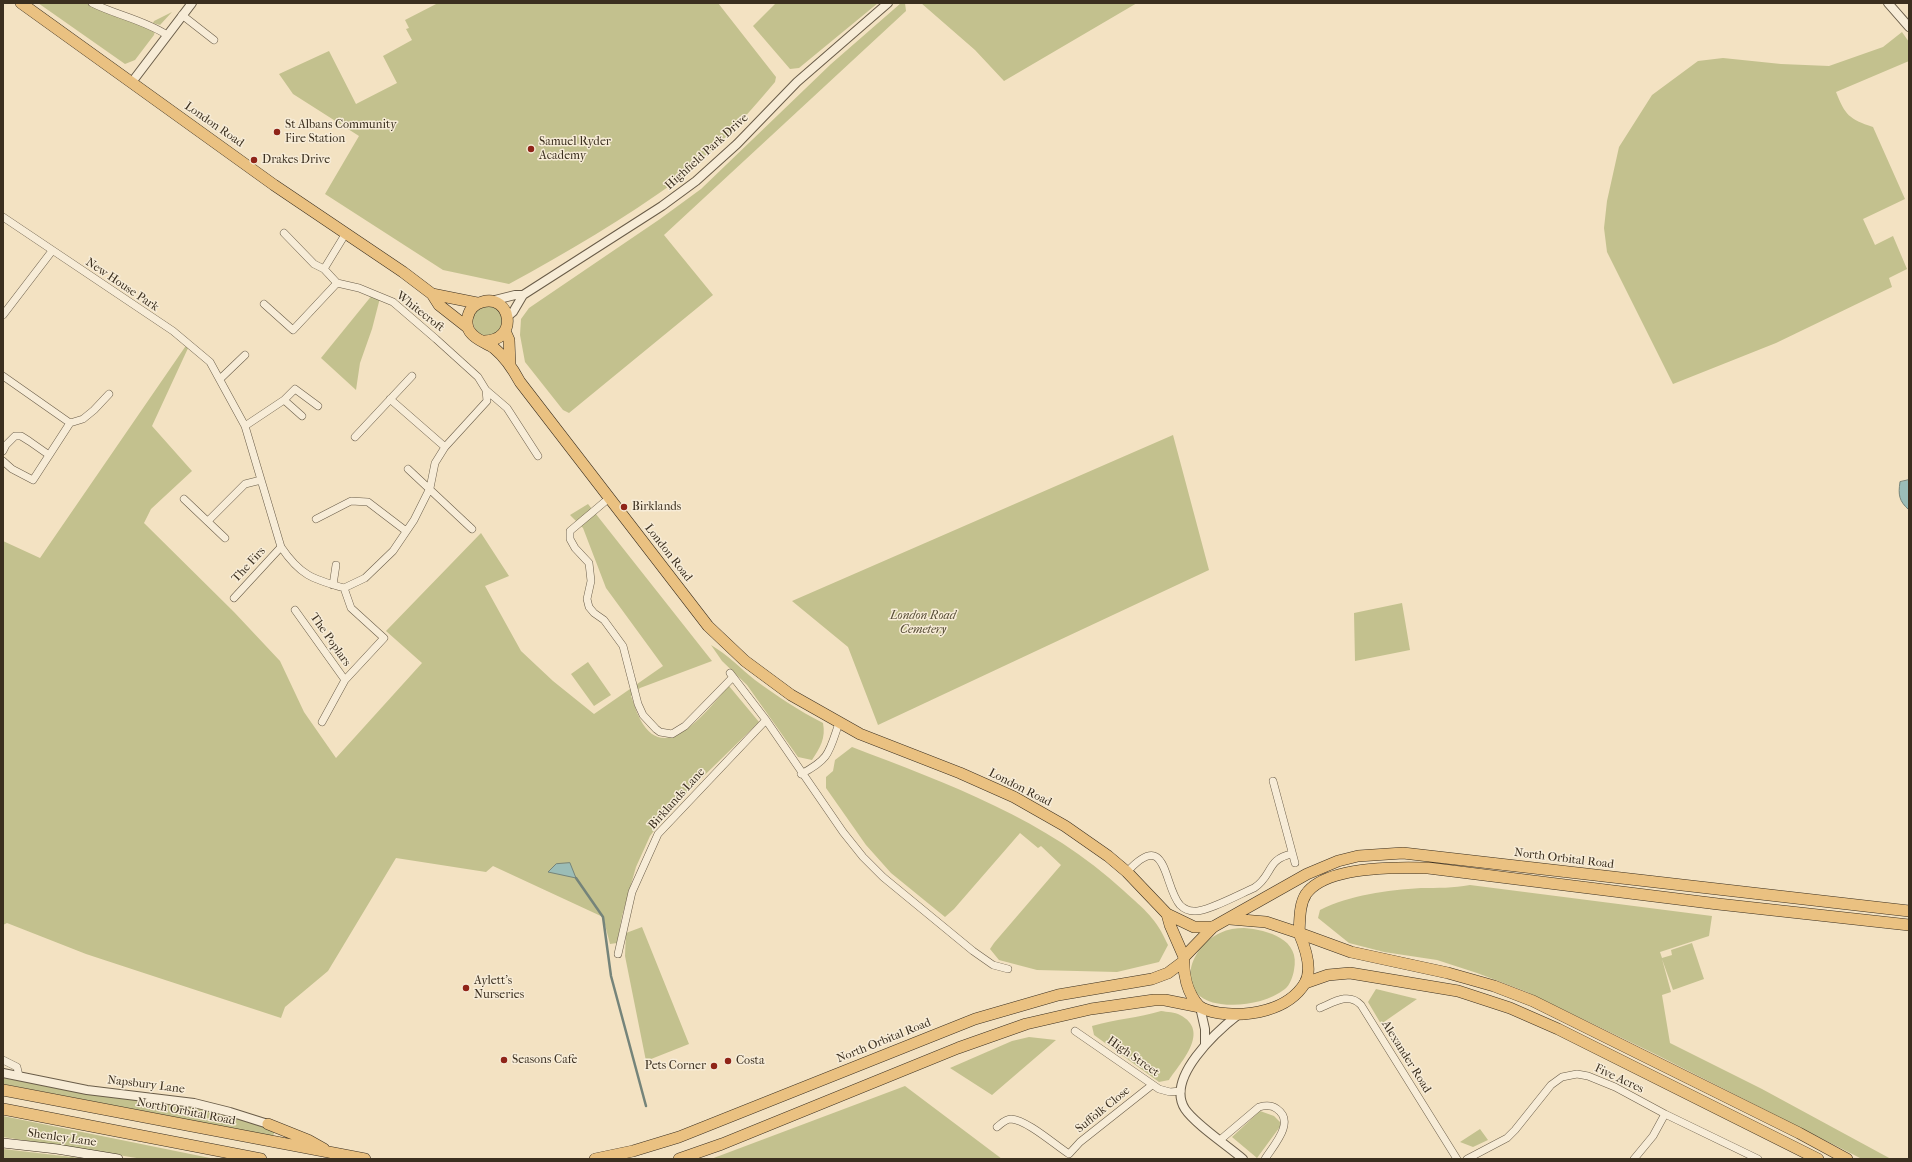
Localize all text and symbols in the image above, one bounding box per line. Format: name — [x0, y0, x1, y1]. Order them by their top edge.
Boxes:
street label: London Road — [182, 99, 246, 151]
street label: Highfield Park Drive — [663, 111, 751, 193]
place label: St Albans Community Fire Station — [285, 118, 397, 146]
marker: St Albans Community Fire Station — [272, 127, 282, 137]
place label: Samuel Ryder Academy — [539, 135, 611, 163]
marker: Samuel Ryder Academy — [526, 144, 536, 154]
place label: Drakes Drive — [262, 153, 330, 167]
marker: Drakes Drive — [249, 155, 259, 165]
street label: New House Park — [83, 255, 161, 315]
street label: Whitecroft — [393, 289, 447, 335]
place label: Birklands — [632, 500, 681, 514]
marker: Birklands — [619, 502, 629, 512]
street label: London Road — [641, 521, 695, 585]
street label: The Firs — [229, 544, 269, 586]
park label: London Road Cemetery — [890, 609, 956, 637]
street label: The Poplars — [306, 611, 354, 669]
street label: Birklands Lane — [646, 765, 708, 833]
street label: London Road — [986, 766, 1054, 810]
street label: North Orbital Road — [1513, 846, 1615, 872]
place label: Aylett's Nurseries — [474, 974, 524, 1002]
marker: Aylett's Nurseries — [461, 983, 471, 993]
street label: North Orbital Road — [835, 1016, 933, 1066]
street label: Alexander Road — [1378, 1018, 1434, 1096]
street label: High Street — [1104, 1034, 1162, 1080]
place label: Seasons Cafe — [512, 1053, 577, 1067]
place label: Costa — [736, 1054, 764, 1068]
marker: Seasons Cafe — [499, 1055, 509, 1065]
marker: Costa — [723, 1056, 733, 1066]
place label: Pets Corner — [645, 1059, 706, 1073]
marker: Pets Corner — [709, 1061, 719, 1071]
street label: Five Acres — [1592, 1061, 1646, 1097]
street label: Napsbury Lane — [106, 1073, 186, 1097]
street label: Suffolk Close — [1073, 1084, 1133, 1136]
street label: North Orbital Road — [135, 1095, 237, 1129]
street label: Shenley Lane — [27, 1126, 97, 1150]

